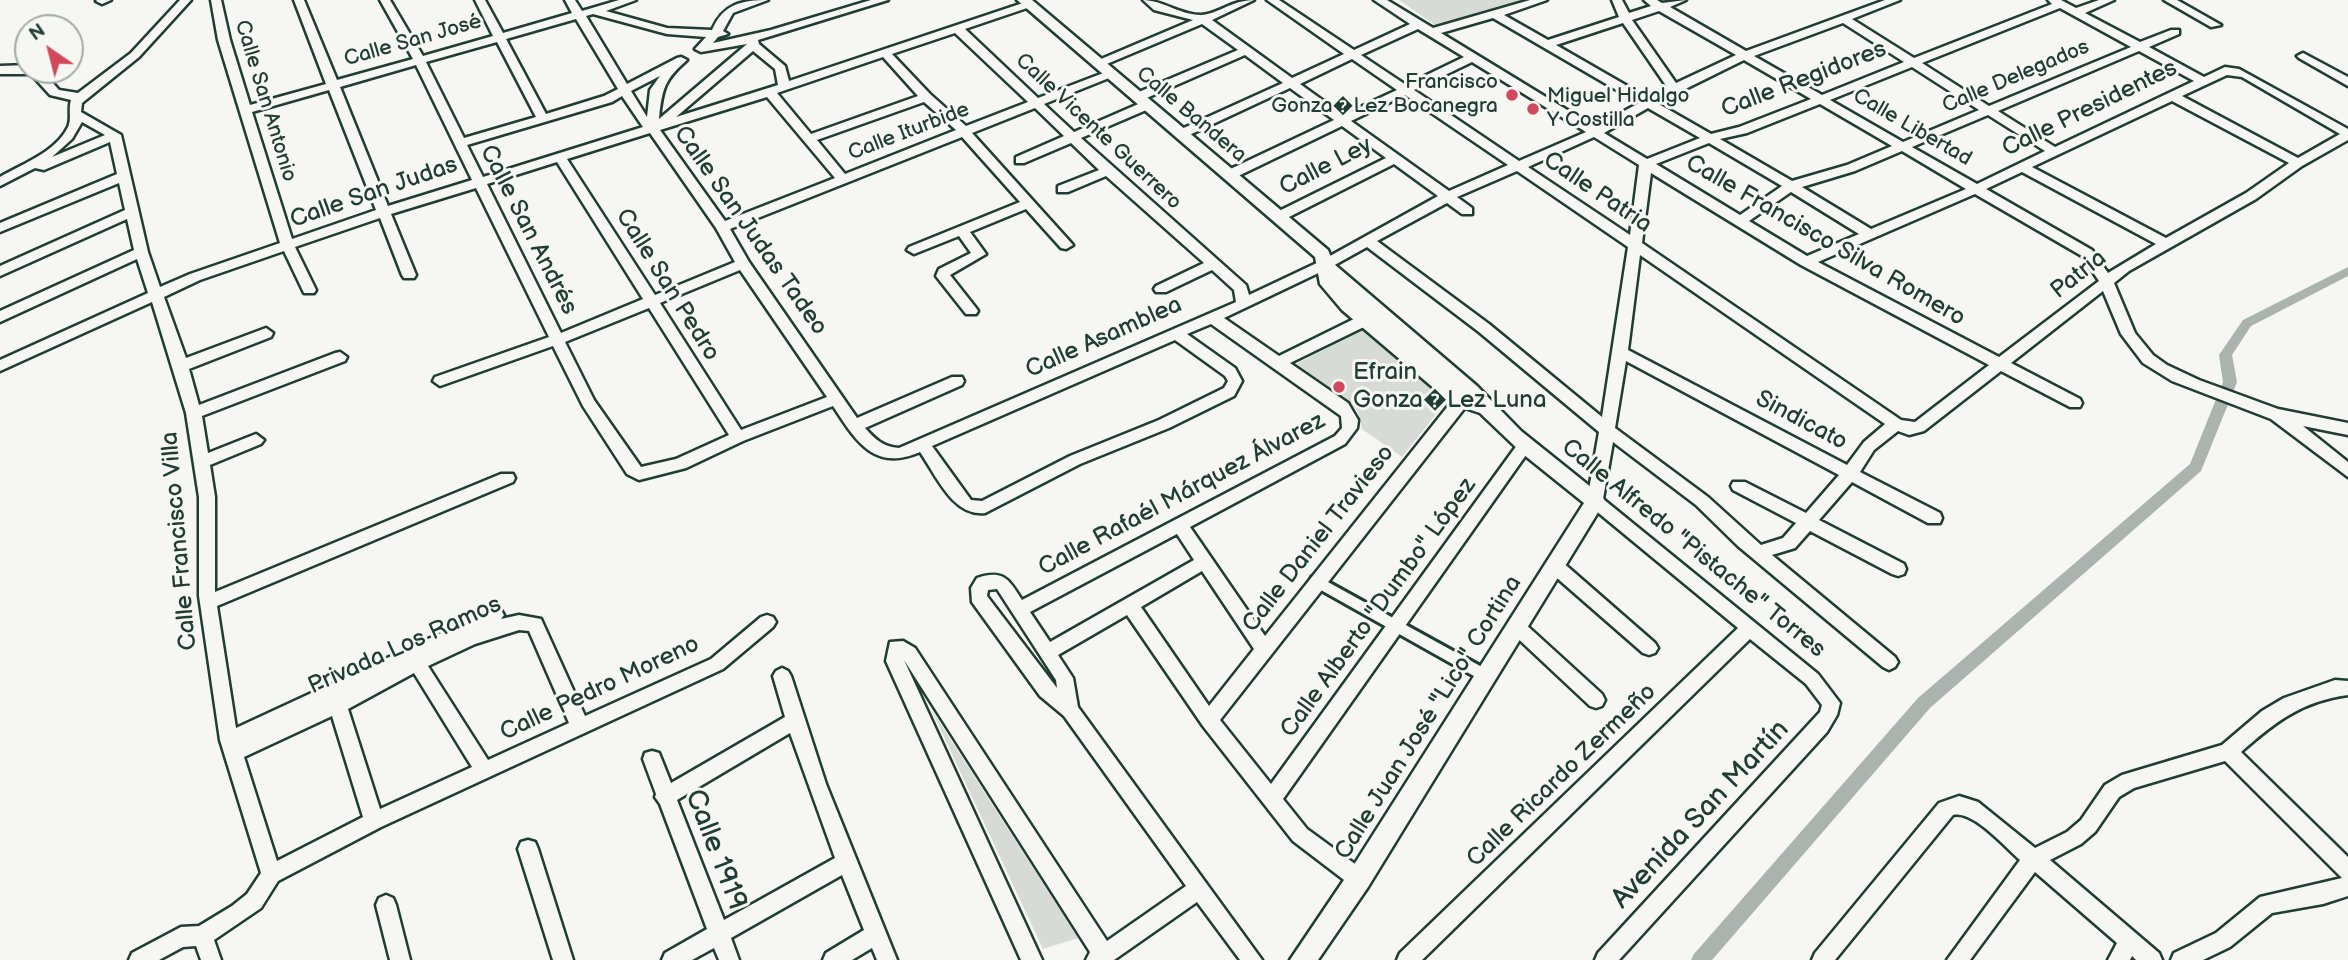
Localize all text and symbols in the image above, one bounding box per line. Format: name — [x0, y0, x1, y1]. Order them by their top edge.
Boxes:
street label: Calle San José — [341, 9, 485, 73]
north arrow — [14, 14, 84, 84]
street label: Calle San Antonio — [228, 17, 302, 185]
text: N — [25, 20, 50, 47]
street label: Calle Regidores — [1717, 35, 1891, 125]
street label: Calle Delegados — [1939, 35, 2093, 119]
street label: Calle Vicente Guerrero — [1010, 49, 1186, 215]
street label: Calle Presidentes — [1998, 54, 2182, 164]
street label: Calle Bandera — [1131, 62, 1251, 168]
place label: Francisco Gonza�Lez Bocanegra — [1271, 70, 1498, 120]
place label: Miguel Hidalgo Y Costilla — [1547, 84, 1689, 134]
street label: Calle Libertad — [1848, 84, 1976, 172]
marker: Francisco Gonza�Lez Bocanegra — [1504, 87, 1520, 103]
street label: Calle Iturbide — [845, 97, 973, 167]
marker: Miguel Hidalgo Y Costilla — [1525, 101, 1541, 117]
street label: Calle San Judas Tadeo — [667, 121, 833, 341]
street label: Calle Ley — [1275, 132, 1377, 202]
street label: Calle San Andrés — [473, 140, 583, 320]
street label: Calle Patria — [1537, 146, 1657, 240]
street label: Calle Francisco Silva Romero — [1680, 149, 1970, 333]
street label: Calle San Judas — [287, 151, 461, 235]
street label: Calle San Pedro — [609, 204, 725, 366]
street label: Patria — [2045, 244, 2113, 306]
street label: Calle Asamblea — [1022, 291, 1186, 385]
place label: Efrain Gonza�Lez Luna — [1353, 359, 1546, 415]
marker: Efrain Gonza�Lez Luna — [1331, 379, 1347, 395]
street label: Sindicato — [1750, 385, 1852, 457]
street label: Calle Rafaél Márquez Álvarez — [1034, 407, 1330, 583]
street label: Calle Francisco Villa — [156, 431, 204, 651]
street label: Calle Alfredo "Pistache" Torres — [1555, 433, 1831, 665]
street label: Calle Daniel Travieso — [1237, 440, 1401, 638]
street label: Calle Alberto "Dumbo" López — [1275, 473, 1483, 743]
street label: Calle Juan José "Lico" Cortina — [1330, 571, 1528, 865]
street label: Privada Los Ramos — [304, 590, 506, 702]
street label: Calle Pedro Moreno — [496, 630, 704, 748]
street label: Calle Ricardo Zermeño — [1461, 678, 1663, 874]
street label: Avenida San Martín — [1605, 714, 1797, 916]
street label: Calle 1919 — [677, 785, 753, 915]

